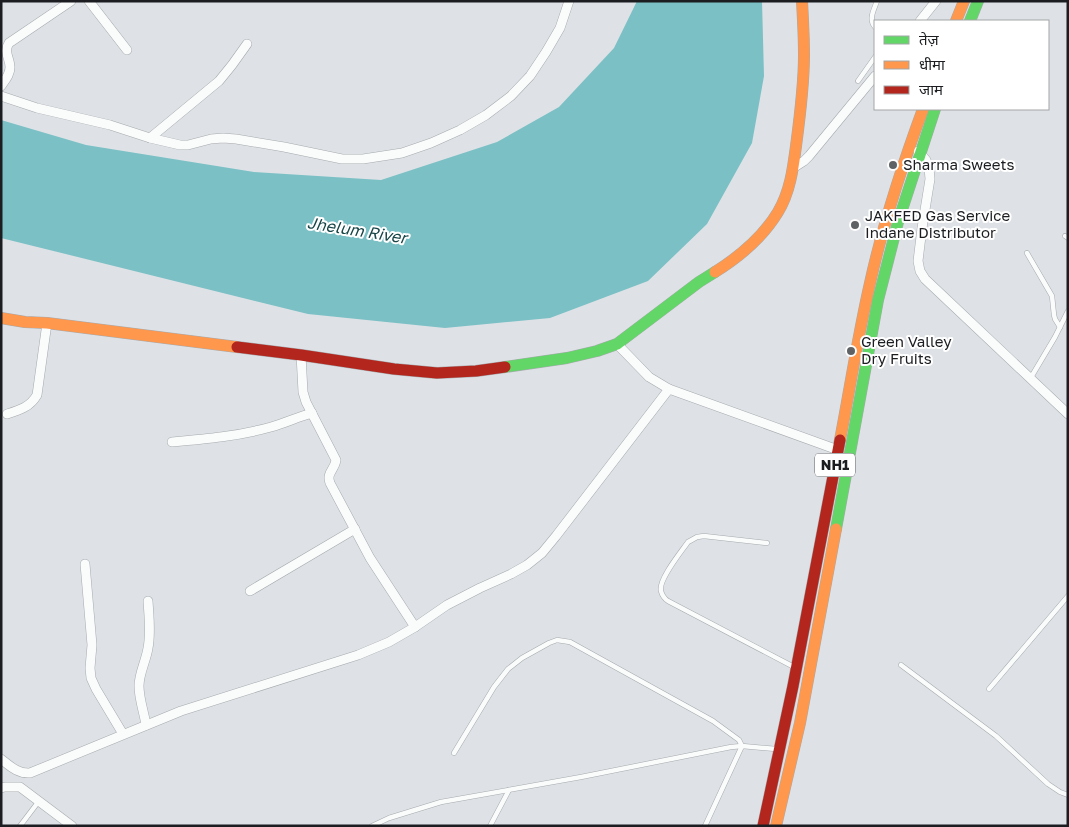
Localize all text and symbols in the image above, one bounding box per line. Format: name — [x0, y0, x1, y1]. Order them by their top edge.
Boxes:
legend — [874, 20, 1049, 110]
text: तेज़ — [919, 30, 940, 48]
text: धीमा — [919, 55, 946, 73]
text: जाम — [919, 80, 944, 98]
place label: Sharma Sweets — [903, 155, 1015, 173]
marker: Sharma Sweets — [887, 159, 899, 171]
place label: JAKFED Gas Service Indane Distributor — [865, 206, 1011, 241]
water label: Jhelum River — [306, 212, 411, 248]
marker: JAKFED Gas Service Indane Distributor — [849, 219, 861, 231]
place label: Green Valley Dry Fruits — [861, 332, 952, 367]
marker: Green Valley Dry Fruits — [845, 345, 857, 357]
road number: NH1 — [815, 454, 855, 476]

